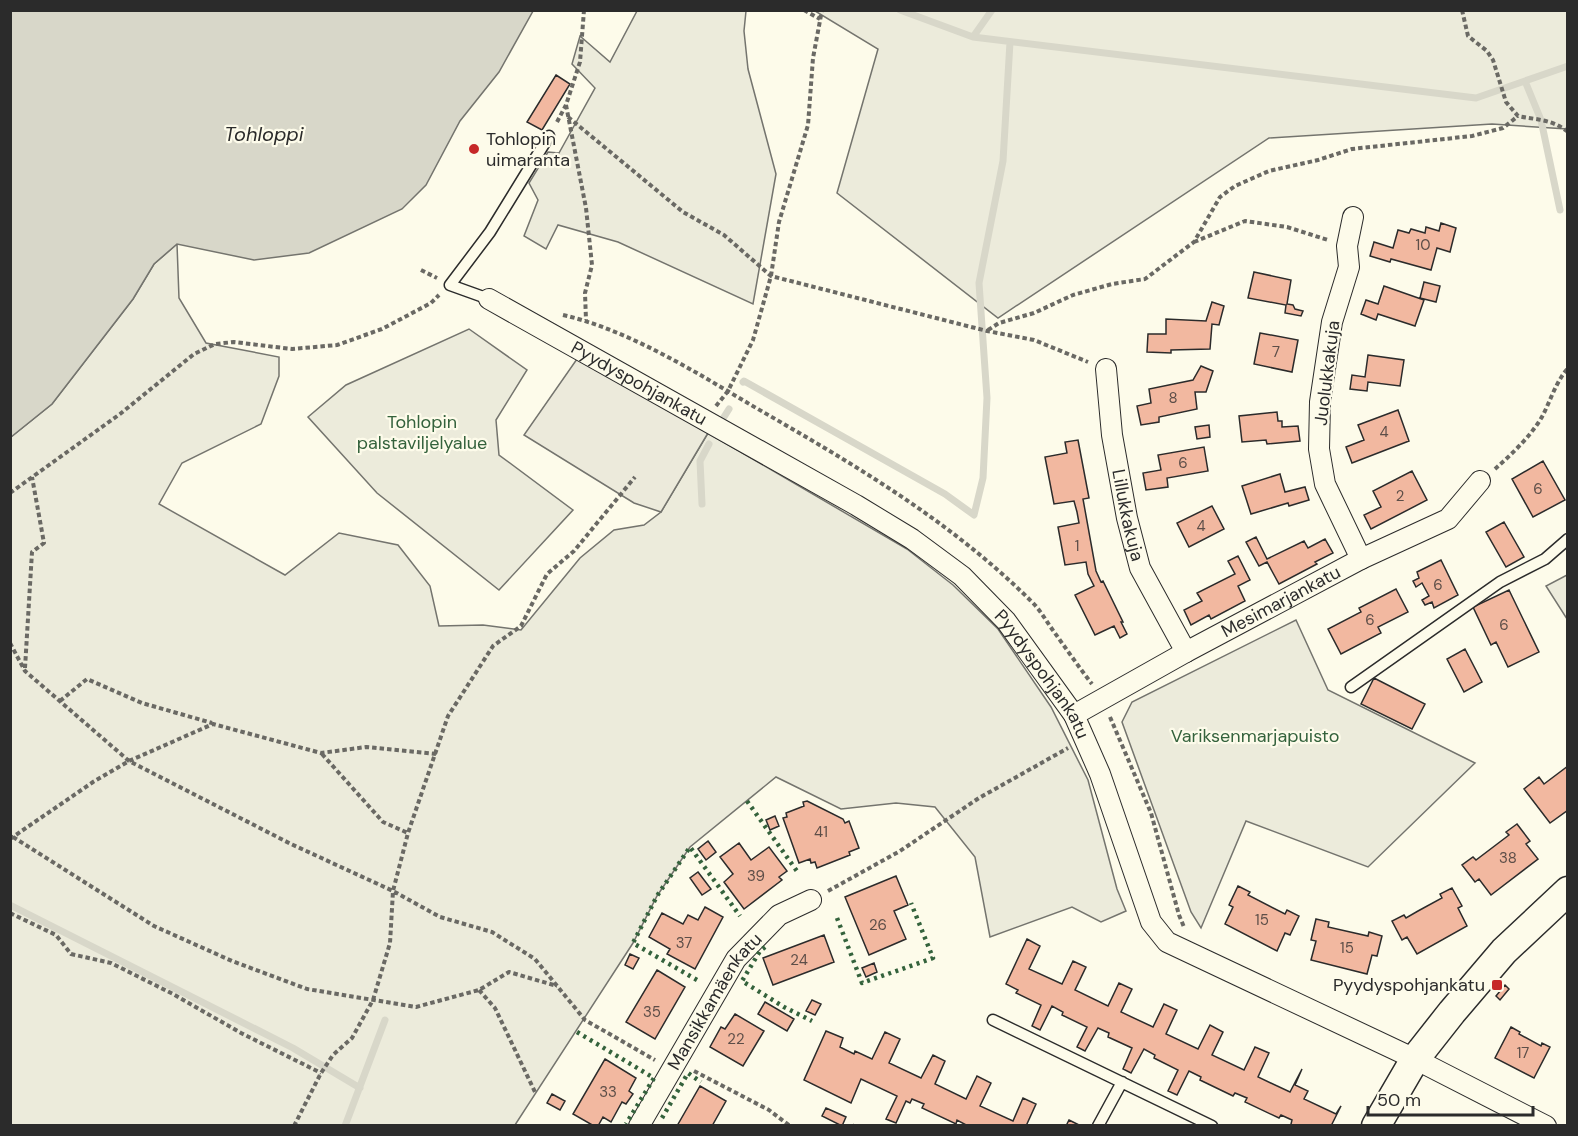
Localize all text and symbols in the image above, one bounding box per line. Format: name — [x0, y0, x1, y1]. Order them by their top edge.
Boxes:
water label: Tohloppi — [224, 121, 305, 147]
place label: Tohlopin uimaranta — [486, 127, 570, 172]
marker: Tohlopin uimaranta — [467, 142, 481, 156]
house number: 10 — [1416, 235, 1430, 255]
street label: Juolukkakuja — [1309, 319, 1345, 427]
street label: Pyydyspohjankatu — [567, 335, 711, 431]
house number: 7 — [1272, 342, 1280, 362]
house number: 8 — [1168, 388, 1178, 408]
park label: Tohlopin palstaviljelyalue — [357, 410, 487, 455]
house number: 4 — [1379, 422, 1389, 442]
house number: 6 — [1178, 453, 1188, 473]
street label: Lillukkakuja — [1106, 467, 1150, 564]
house number: 6 — [1533, 479, 1543, 499]
house number: 2 — [1396, 486, 1404, 506]
house number: 4 — [1196, 516, 1206, 536]
house number: 1 — [1075, 536, 1079, 556]
street label: Mesimarjankatu — [1217, 560, 1345, 643]
house number: 6 — [1433, 575, 1443, 595]
street label: Pyydyspohjankatu — [989, 604, 1095, 742]
house number: 6 — [1365, 610, 1375, 630]
house number: 6 — [1499, 615, 1509, 635]
park label: Variksenmarjapuisto — [1171, 724, 1339, 748]
house number: 41 — [814, 822, 828, 842]
house number: 38 — [1499, 848, 1517, 868]
house number: 39 — [747, 866, 765, 886]
house number: 15 — [1255, 910, 1269, 930]
house number: 26 — [869, 915, 887, 935]
street label: Mansikkamäenkatu — [662, 927, 767, 1074]
house number: 37 — [676, 933, 692, 953]
house number: 15 — [1340, 938, 1354, 958]
house number: 24 — [790, 950, 808, 970]
place label: Pyydyspohjankatu — [1333, 973, 1485, 997]
marker: Pyydyspohjankatu — [1490, 978, 1504, 992]
house number: 35 — [643, 1002, 661, 1022]
house number: 22 — [727, 1029, 745, 1049]
house number: 17 — [1517, 1043, 1529, 1063]
scale bar — [1368, 1079, 1533, 1117]
house number: 33 — [599, 1082, 617, 1102]
text: 50 m — [1377, 1088, 1421, 1112]

